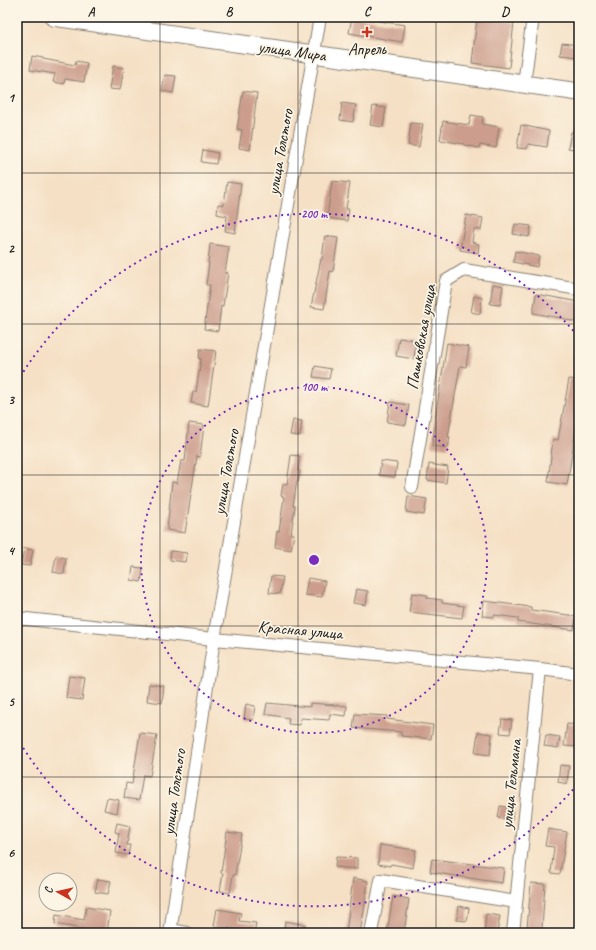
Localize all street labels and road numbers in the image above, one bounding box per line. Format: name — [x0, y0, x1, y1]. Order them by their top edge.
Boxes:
street label: улица Мира — [256, 36, 328, 66]
street label: улица Толстого — [262, 106, 298, 198]
street label: Пашковская улица — [401, 281, 441, 391]
street label: улица Толстого — [208, 426, 244, 518]
street label: Красная улица — [257, 616, 345, 644]
street label: улица Тельмана — [496, 736, 526, 831]
street label: улица Толстого — [157, 747, 191, 837]

